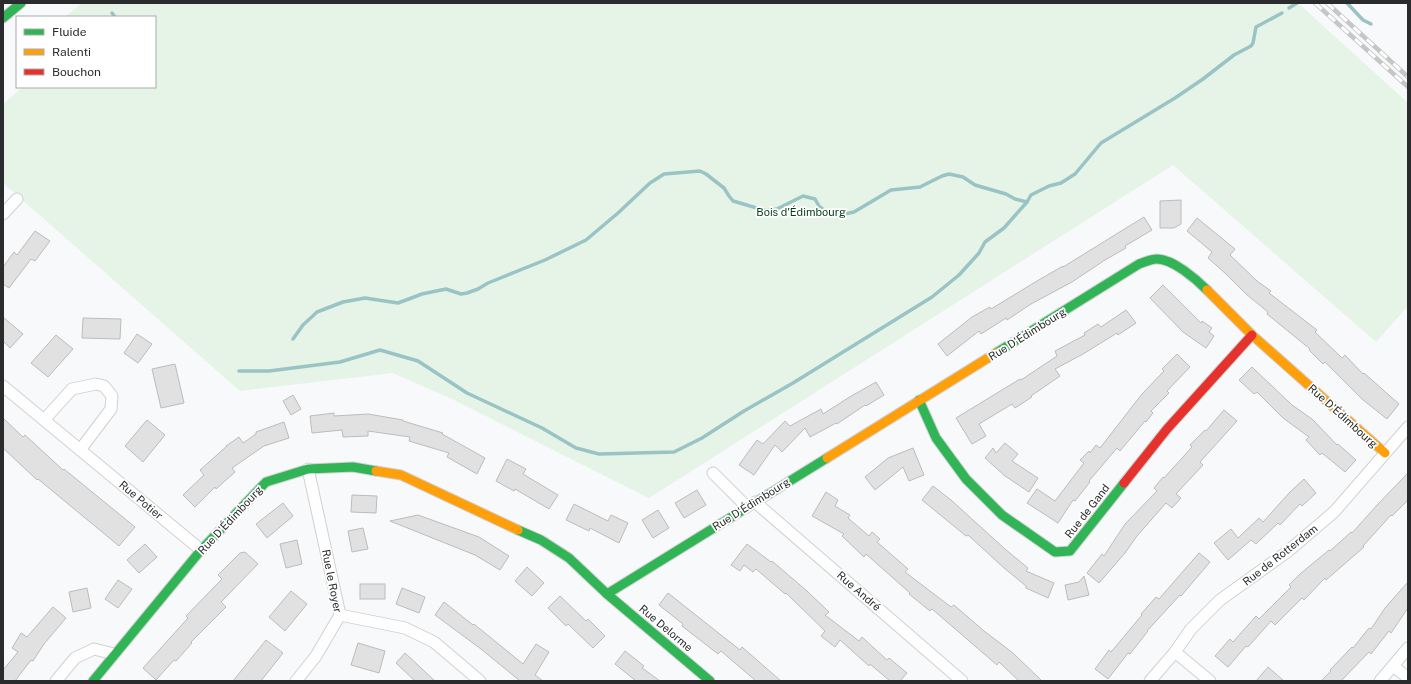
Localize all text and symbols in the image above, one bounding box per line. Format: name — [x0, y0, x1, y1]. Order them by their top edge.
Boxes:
legend — [16, 16, 156, 88]
text: Fluide — [52, 25, 87, 39]
text: Ralenti — [52, 45, 91, 59]
text: Bouchon — [52, 65, 101, 79]
park label: Bois d'Édimbourg — [756, 205, 846, 218]
street label: Rue D'Édimbourg — [986, 304, 1068, 363]
street label: Rue D'Édimbourg — [1306, 381, 1381, 450]
street label: Rue D'Édimbourg — [710, 474, 792, 533]
street label: Rue Potier — [117, 478, 165, 522]
street label: Rue de Gand — [1062, 482, 1112, 540]
street label: Rue D'Édimbourg — [195, 483, 265, 557]
street label: Rue de Rotterdam — [1240, 522, 1320, 588]
street label: Rue le Royer — [320, 548, 344, 614]
street label: Rue André — [835, 569, 883, 613]
street label: Rue Delorme — [637, 602, 695, 654]

